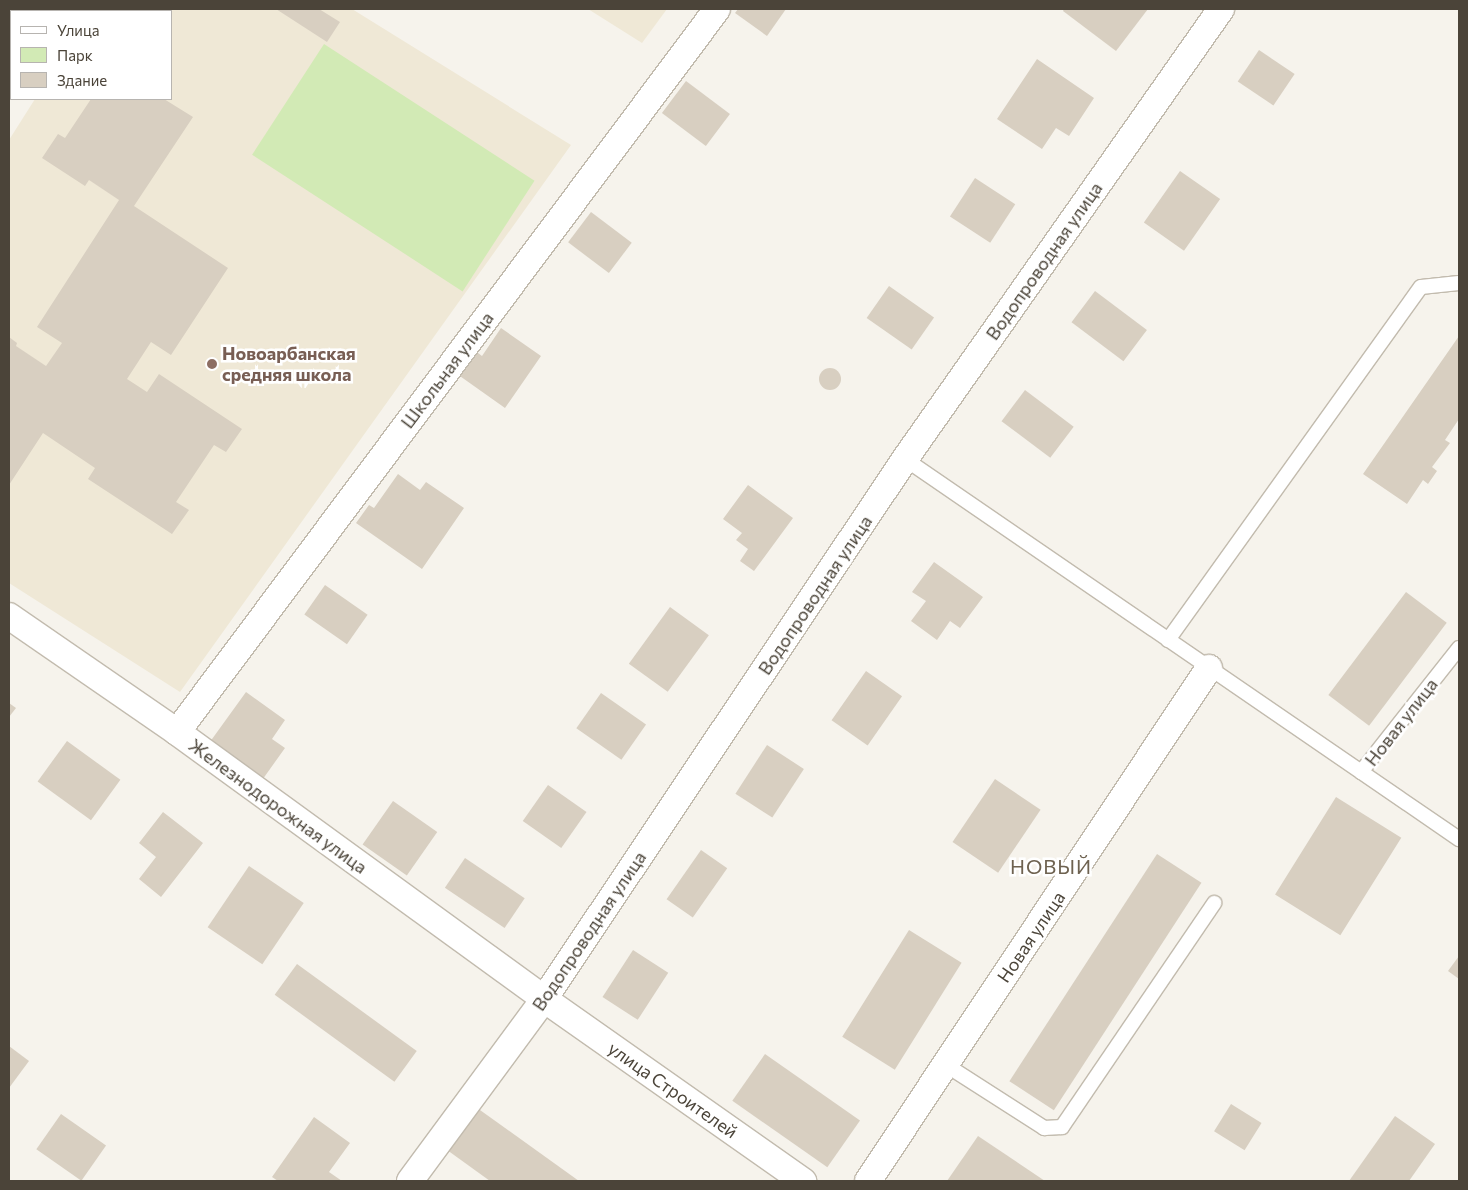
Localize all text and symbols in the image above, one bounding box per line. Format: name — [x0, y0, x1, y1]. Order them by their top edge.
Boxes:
legend — [10, 10, 172, 100]
text: Улица — [57, 21, 99, 39]
text: Парк — [57, 46, 93, 64]
text: Здание — [57, 71, 107, 89]
street label: Водопроводная улица — [981, 178, 1107, 344]
street label: Школьная улица — [396, 308, 498, 432]
place label: Новоарбанская средняя школа — [222, 343, 356, 386]
marker: Новоарбанская средняя школа — [206, 358, 218, 370]
street label: Водопроводная улица — [754, 511, 876, 679]
street label: Новая улица — [1360, 674, 1442, 770]
street label: Железнодорожная улица — [185, 734, 371, 878]
street label: Водопроводная улица — [528, 847, 650, 1015]
district label: НОВЫЙ — [1009, 854, 1093, 878]
street label: Новая улица — [993, 887, 1069, 987]
street label: улица Строителей — [604, 1037, 742, 1143]

